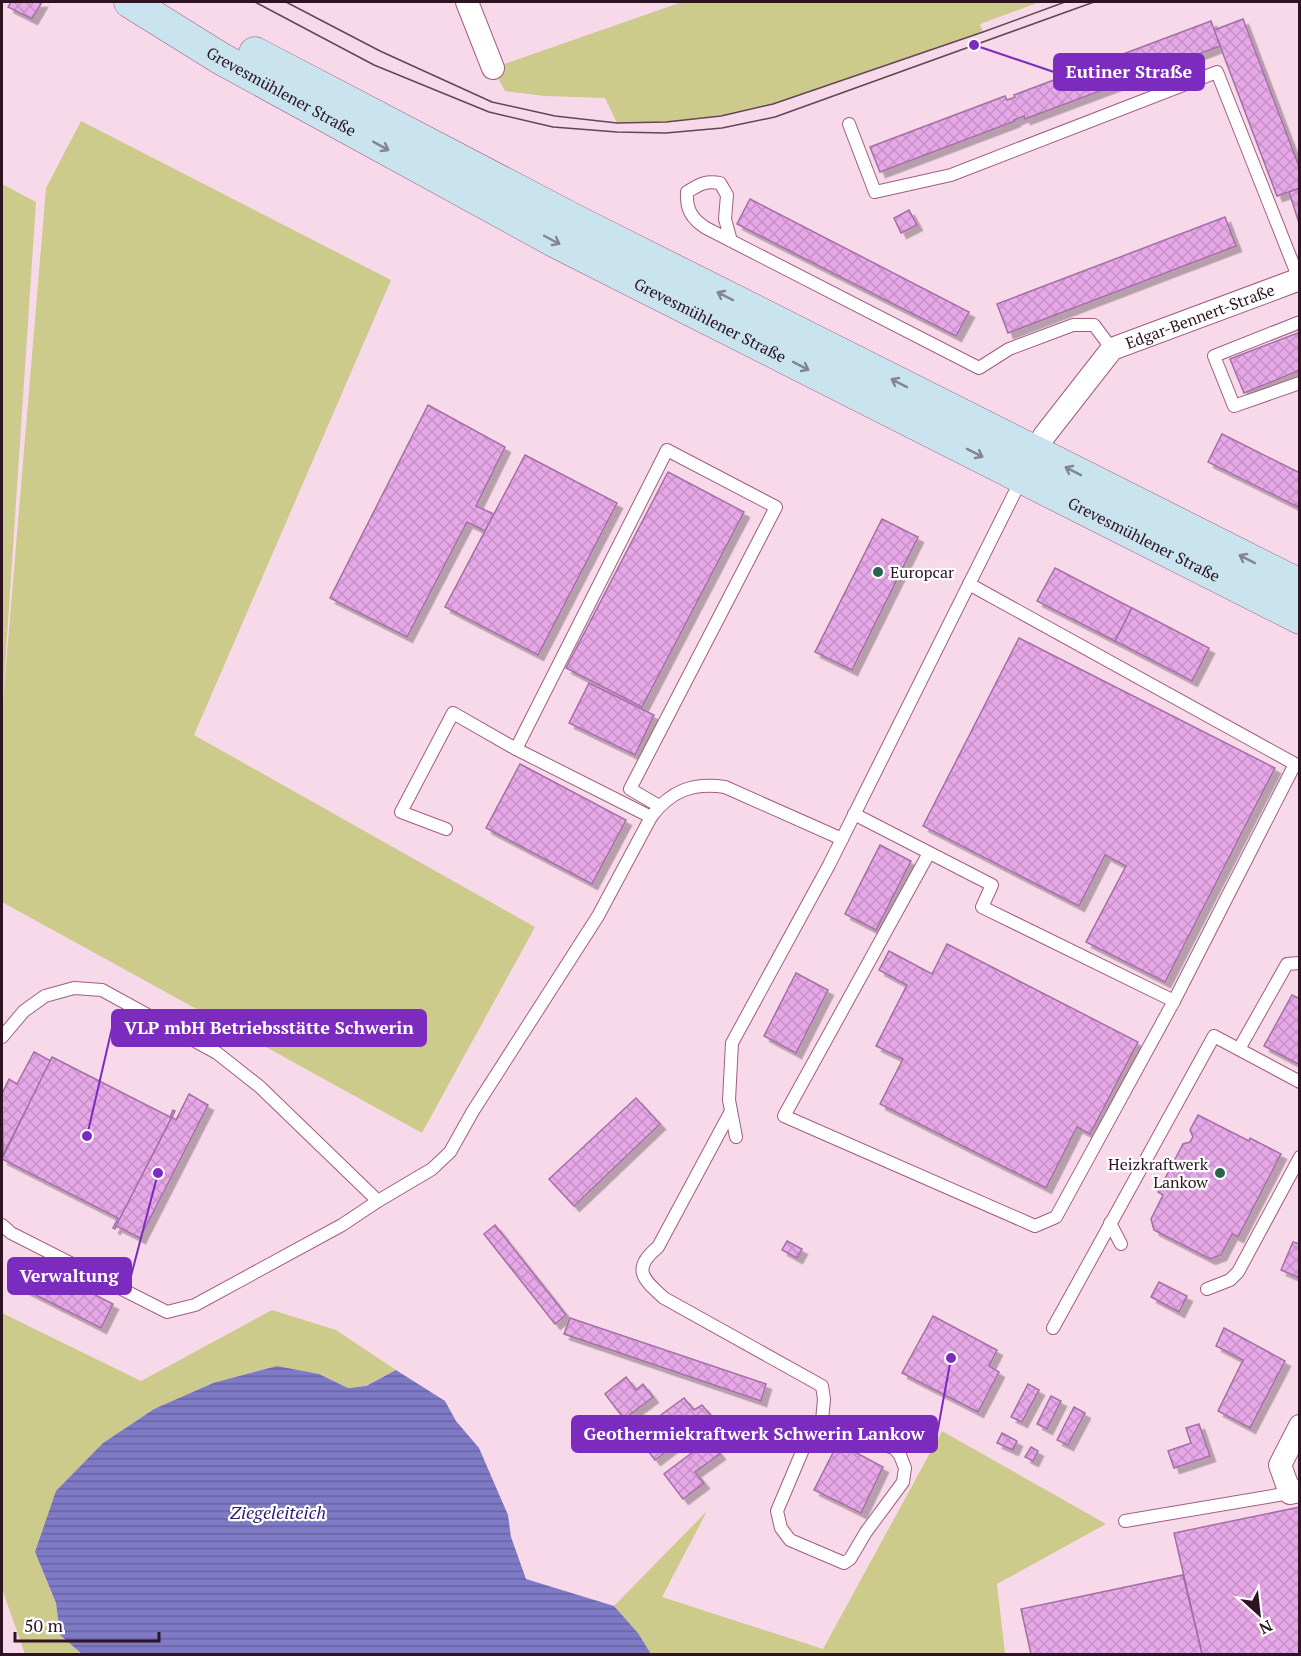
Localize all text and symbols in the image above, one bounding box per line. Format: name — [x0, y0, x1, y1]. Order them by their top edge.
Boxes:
street label: Grevesmühlener Straße — [202, 41, 360, 142]
callout: Eutiner Straße — [1054, 54, 1204, 90]
text: Eutiner Straße — [1066, 59, 1193, 83]
one-way arrow — [372, 140, 389, 152]
one-way arrow — [543, 234, 560, 246]
street label: Grevesmühlener Straße — [631, 272, 790, 368]
street label: Edgar-Bennert-Straße — [1122, 278, 1278, 354]
one-way arrow — [716, 289, 734, 301]
one-way arrow — [792, 360, 810, 372]
one-way arrow — [891, 377, 908, 389]
one-way arrow — [966, 448, 984, 460]
one-way arrow — [1065, 465, 1083, 476]
street label: Grevesmühlener Straße — [1064, 492, 1224, 587]
one-way arrow — [1239, 552, 1257, 564]
place label: Europcar — [890, 561, 955, 583]
marker: Europcar — [871, 565, 885, 579]
callout: VLP mbH Betriebsstätte Schwerin — [112, 1010, 426, 1046]
text: VLP mbH Betriebsstätte Schwerin — [124, 1015, 414, 1039]
place label: Heizkraftwerk Lankow — [1108, 1153, 1209, 1193]
marker: Heizkraftwerk Lankow — [1213, 1166, 1227, 1180]
callout: Verwaltung — [8, 1258, 131, 1294]
text: Verwaltung — [19, 1263, 119, 1287]
callout: Geothermiekraftwerk Schwerin Lankow — [572, 1416, 937, 1452]
text: Geothermiekraftwerk Schwerin Lankow — [583, 1421, 925, 1445]
water label: Ziegeleiteich — [230, 1500, 326, 1524]
north arrow — [1229, 1584, 1289, 1644]
scale bar — [15, 1605, 159, 1643]
text: 50 m — [24, 1613, 64, 1637]
text: N — [1255, 1615, 1276, 1640]

